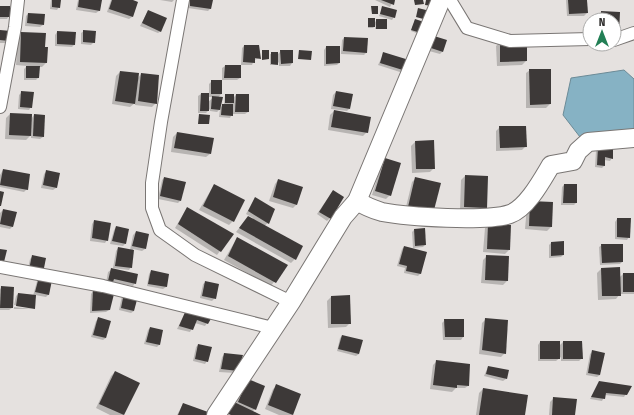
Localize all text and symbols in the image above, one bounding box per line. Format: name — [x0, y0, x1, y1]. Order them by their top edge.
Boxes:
north arrow — [582, 12, 622, 52]
text: N — [599, 16, 605, 29]

